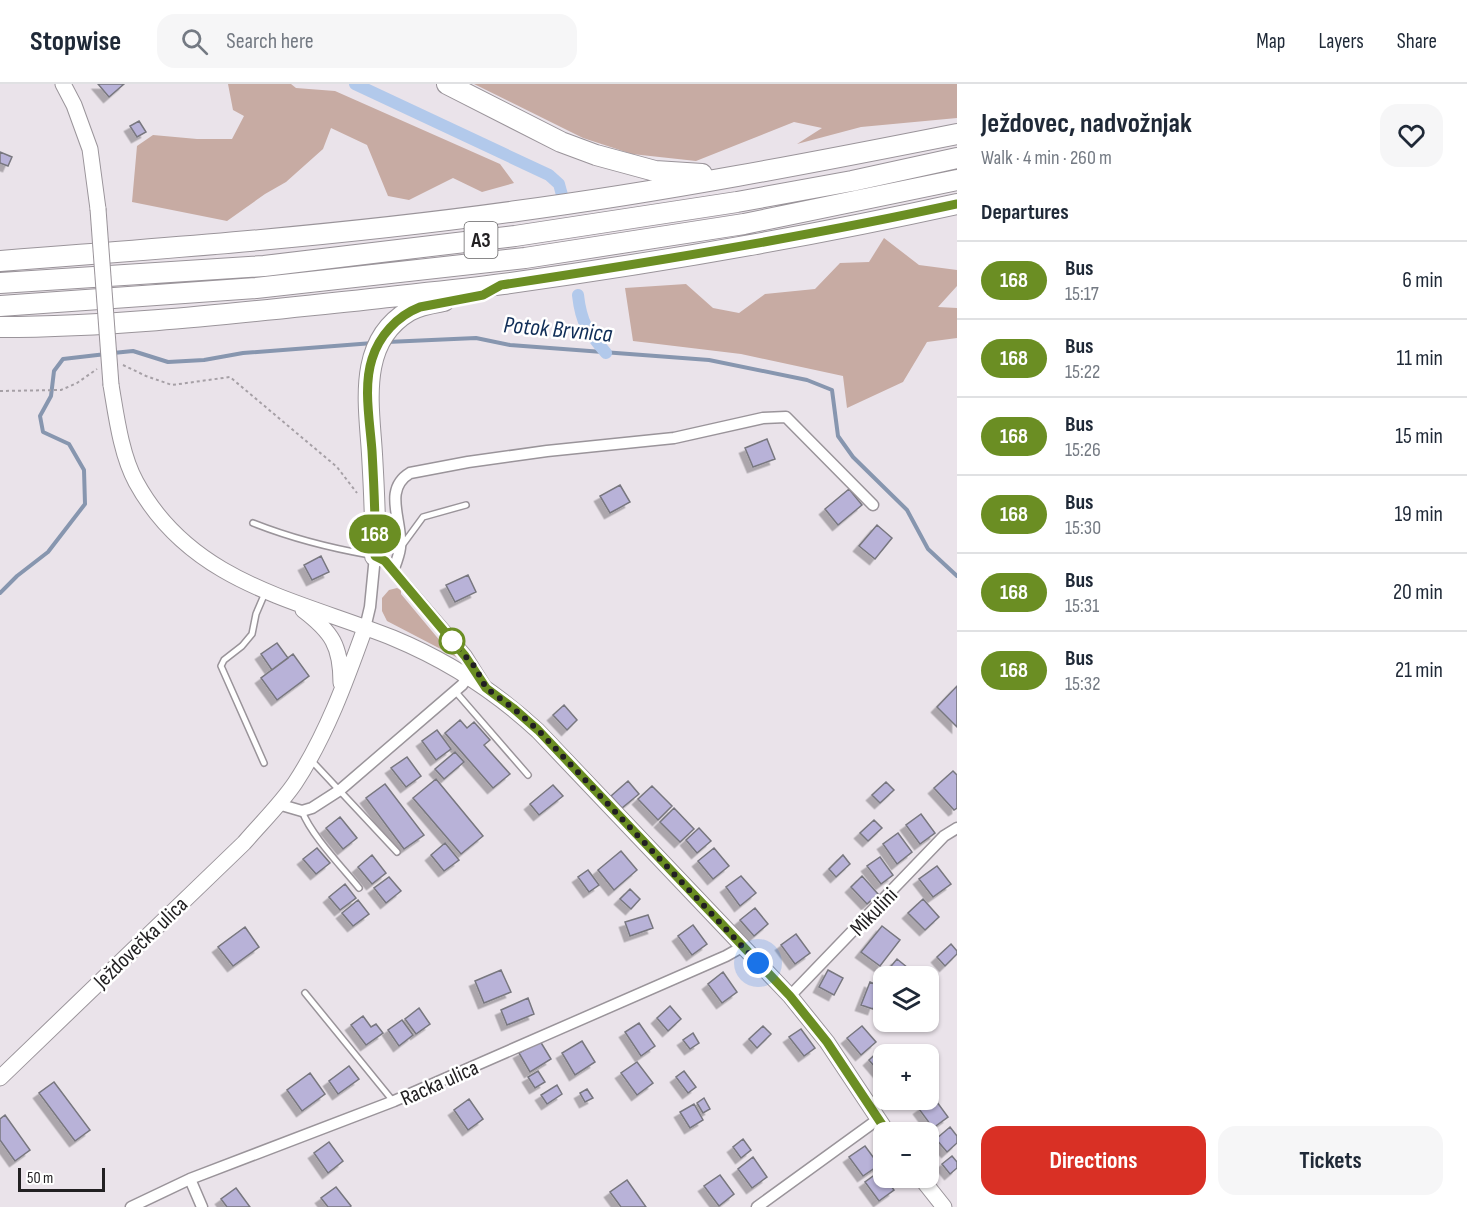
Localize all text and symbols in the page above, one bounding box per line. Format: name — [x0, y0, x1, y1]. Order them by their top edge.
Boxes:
search box — [157, 14, 577, 68]
text: Stopwise — [30, 25, 121, 58]
icon: search — [178, 25, 211, 58]
text: Search here — [226, 28, 314, 55]
text: Map — [1256, 29, 1285, 54]
text: Layers — [1318, 29, 1364, 54]
text: Share — [1397, 29, 1437, 54]
button: heart — [1380, 104, 1443, 167]
text: Ježdovec, nadvožnjak — [981, 107, 1192, 140]
text: Walk · 4 min · 260 m — [981, 146, 1112, 170]
text: Departures — [981, 199, 1069, 226]
road number: A3 — [464, 222, 498, 258]
text: Bus — [1065, 255, 1094, 282]
text: 6 min — [1402, 267, 1443, 294]
text: 168 — [1000, 268, 1028, 293]
text: 15:17 — [1065, 282, 1099, 306]
water label: Potok Brvnica — [502, 310, 614, 349]
text: Bus — [1065, 333, 1094, 360]
text: 11 min — [1396, 345, 1443, 372]
text: 168 — [1000, 346, 1028, 371]
text: 15:22 — [1065, 360, 1100, 384]
text: Bus — [1065, 411, 1094, 438]
text: 15 min — [1395, 423, 1443, 450]
text: 168 — [1000, 424, 1028, 449]
text: 15:26 — [1065, 438, 1101, 462]
text: Bus — [1065, 489, 1094, 516]
text: 19 min — [1394, 501, 1443, 528]
text: 168 — [1000, 502, 1028, 527]
line badge: 168 — [340, 514, 410, 554]
text: 15:30 — [1065, 516, 1101, 540]
text: 168 — [361, 522, 389, 547]
text: Bus — [1065, 567, 1094, 594]
text: 20 min — [1393, 579, 1443, 606]
text: 168 — [1000, 580, 1028, 605]
text: 15:31 — [1065, 594, 1099, 618]
unlabelled marker — [439, 628, 465, 654]
text: Bus — [1065, 645, 1094, 672]
text: 21 min — [1395, 657, 1443, 684]
text: 168 — [1000, 658, 1028, 683]
text: 15:32 — [1065, 672, 1100, 696]
street label: Mikulini — [845, 882, 904, 942]
street label: Ježdovečka ulica — [88, 892, 194, 995]
your location — [743, 948, 773, 978]
map controls — [873, 966, 939, 1188]
button: layers — [873, 966, 939, 1032]
button: + — [873, 1044, 939, 1110]
street label: Racka ulica — [396, 1054, 483, 1112]
button: − — [873, 1122, 939, 1188]
button: Directions — [981, 1126, 1206, 1195]
button: Tickets — [1218, 1126, 1443, 1195]
scale bar — [18, 1165, 105, 1192]
text: 50 m — [27, 1169, 53, 1188]

